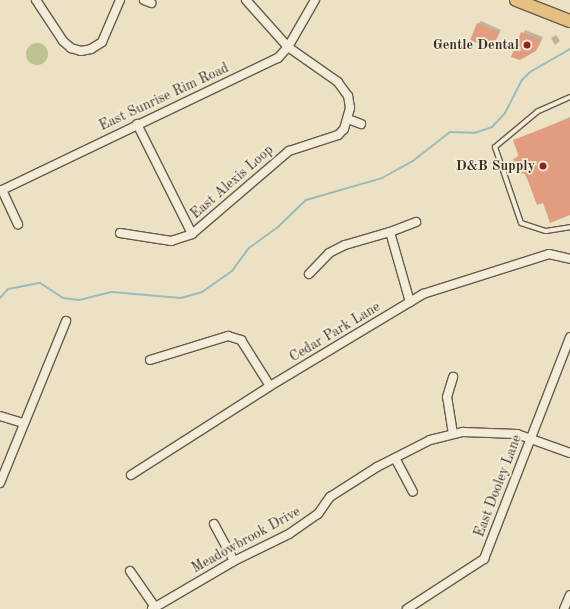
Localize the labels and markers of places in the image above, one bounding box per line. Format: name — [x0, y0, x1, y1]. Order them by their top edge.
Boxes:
place label: Gentle Dental — [433, 37, 519, 53]
marker: Gentle Dental — [522, 40, 532, 50]
place label: D&B Supply — [456, 158, 535, 174]
marker: D&B Supply — [538, 161, 548, 171]

